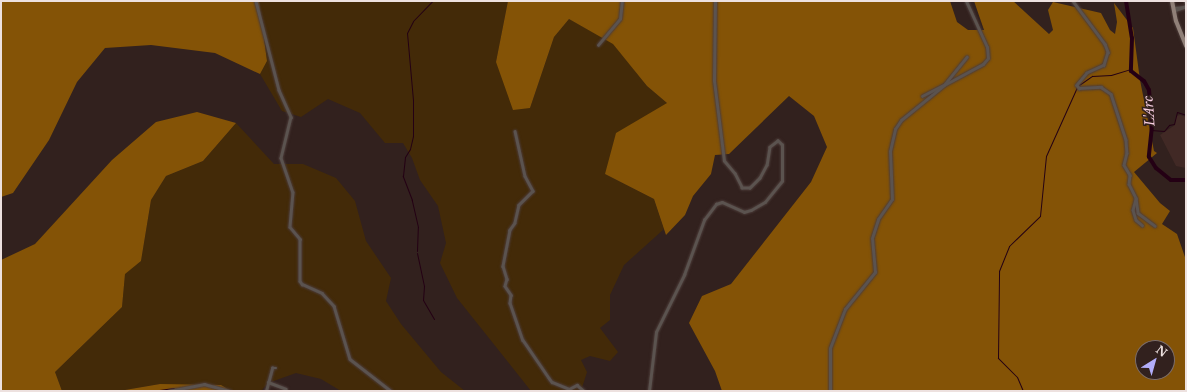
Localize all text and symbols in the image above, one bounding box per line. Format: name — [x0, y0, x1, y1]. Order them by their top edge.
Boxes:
water label: L'Arc — [1141, 95, 1159, 127]
north arrow — [1135, 340, 1175, 380]
text: N — [1153, 343, 1170, 360]

